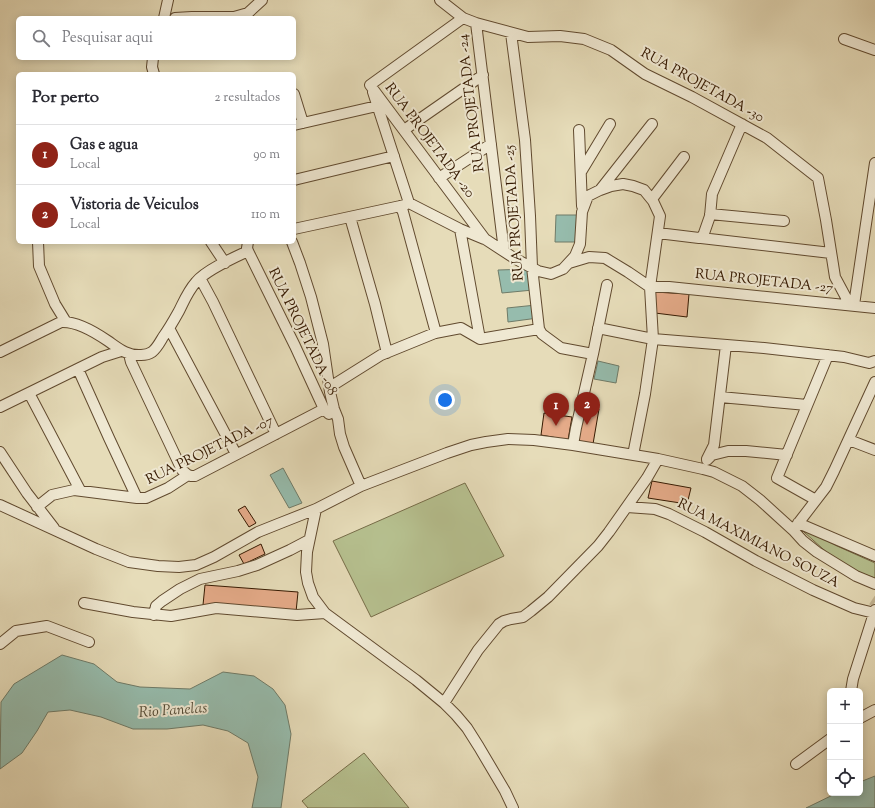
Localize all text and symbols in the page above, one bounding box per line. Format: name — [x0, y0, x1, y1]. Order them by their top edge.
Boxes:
search box — [16, 16, 296, 60]
icon: search — [30, 27, 52, 49]
text: Pesquisar aqui — [62, 28, 153, 49]
street label: RUA PROJETADA -24 — [454, 33, 490, 173]
street label: RUA PROJETADA -30 — [637, 44, 767, 128]
street label: RUA PROJETADA -20 — [379, 79, 479, 203]
text: Por perto — [32, 86, 99, 110]
text: 2 resultados — [214, 89, 280, 107]
text: Gas e agua — [70, 135, 138, 156]
street label: RUA PROJETADA -25 — [500, 144, 530, 282]
text: 1 — [43, 146, 47, 164]
text: 90 m — [253, 146, 280, 164]
text: Local — [70, 156, 100, 174]
text: Vistoria de Veiculos — [70, 195, 199, 216]
text: 2 — [42, 206, 48, 224]
text: 110 m — [251, 206, 280, 224]
text: Local — [70, 216, 100, 234]
street label: RUA PROJETADA -08 — [262, 265, 342, 399]
street label: RUA PROJETADA -27 — [694, 265, 834, 299]
your location — [435, 390, 455, 410]
pin: 2 — [574, 392, 600, 425]
pin: 1 — [543, 393, 569, 426]
street label: RUA PROJETADA -07 — [143, 411, 277, 491]
street label: RUA MAXIMIANO SOUZA — [674, 494, 843, 594]
map controls — [827, 688, 863, 796]
button: + — [827, 688, 863, 724]
water label: Rio Panelas — [138, 698, 208, 724]
button: − — [827, 724, 863, 760]
button: locate — [827, 760, 863, 796]

